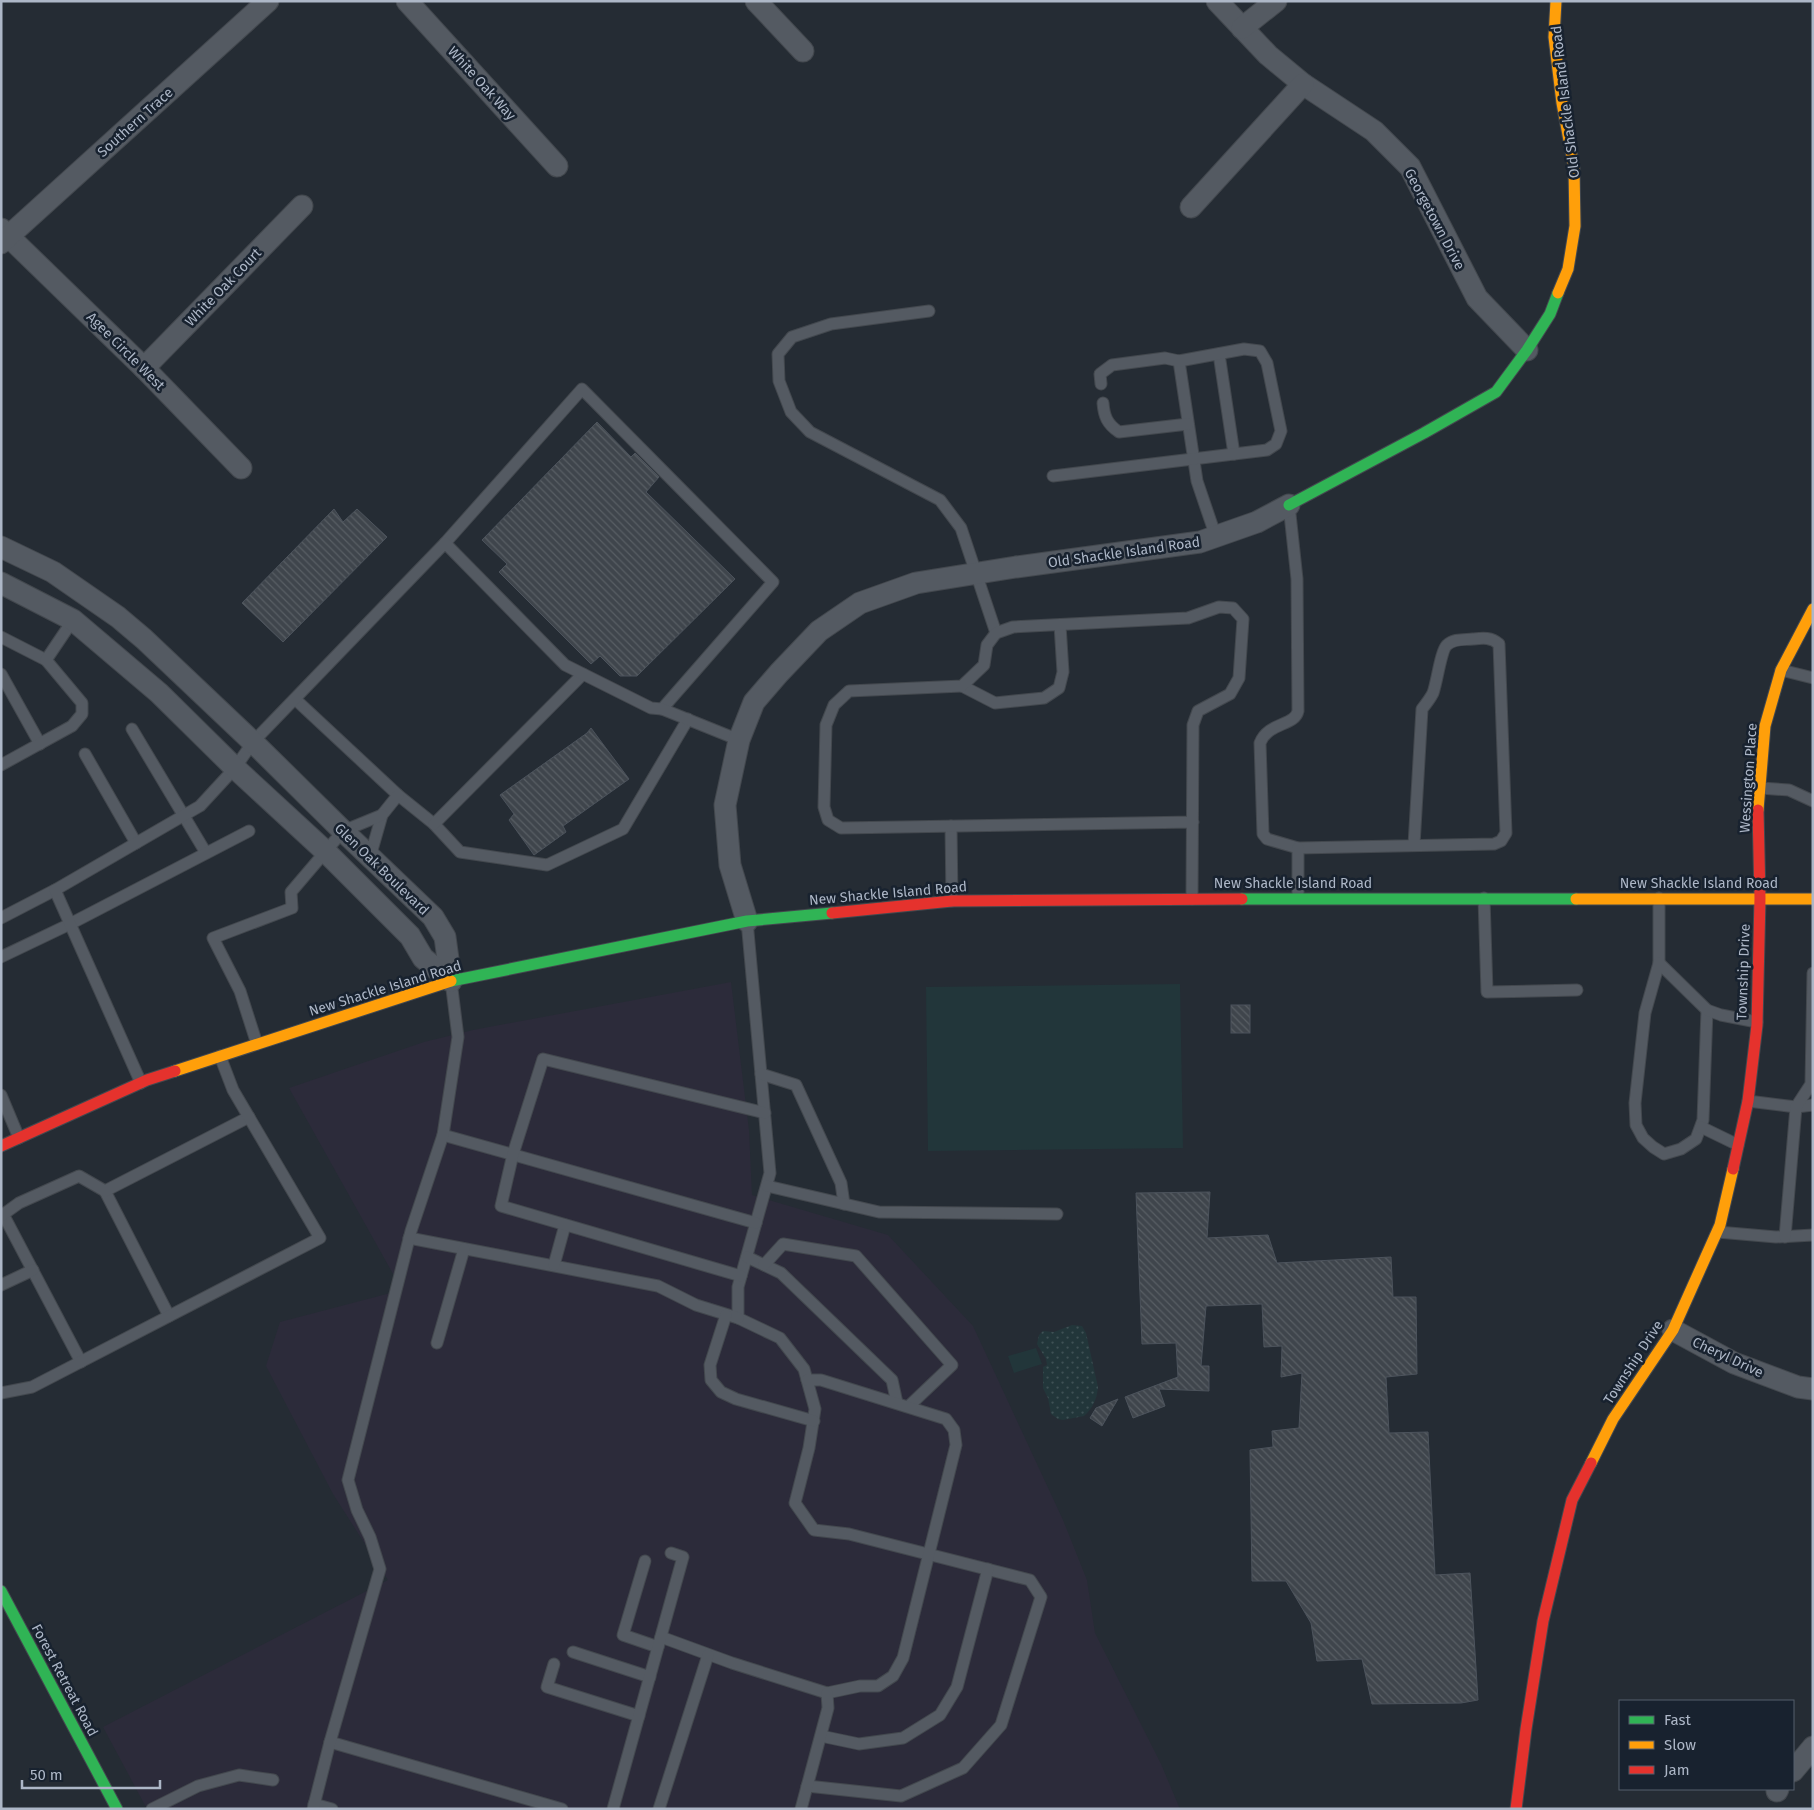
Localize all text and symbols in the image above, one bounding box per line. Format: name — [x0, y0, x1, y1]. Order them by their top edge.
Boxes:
street label: Old Shackle Island Road — [1548, 25, 1583, 179]
street label: White Oak Way — [444, 43, 519, 124]
street label: Southern Trace — [94, 84, 177, 161]
street label: Georgetown Drive — [1401, 166, 1468, 273]
street label: White Oak Court — [182, 244, 266, 330]
street label: Agee Circle West — [83, 309, 169, 395]
street label: Old Shackle Island Road — [1047, 533, 1201, 572]
street label: Wessington Place — [1736, 723, 1761, 834]
street label: Glen Oak Boulevard — [331, 820, 432, 919]
street label: New Shackle Island Road — [1214, 875, 1372, 892]
street label: New Shackle Island Road — [1620, 875, 1778, 892]
street label: New Shackle Island Road — [808, 878, 968, 909]
street label: Township Drive — [1733, 924, 1754, 1021]
street label: New Shackle Island Road — [307, 957, 463, 1020]
street label: Township Drive — [1600, 1317, 1667, 1407]
street label: Cheryl Drive — [1690, 1334, 1766, 1381]
street label: Forest Retreat Road — [28, 1621, 101, 1739]
legend — [1619, 1700, 1794, 1790]
text: Fast — [1664, 1711, 1691, 1729]
text: Slow — [1664, 1736, 1696, 1754]
scale bar — [22, 1758, 160, 1790]
text: Jam — [1664, 1761, 1690, 1779]
text: 50 m — [30, 1766, 63, 1784]

